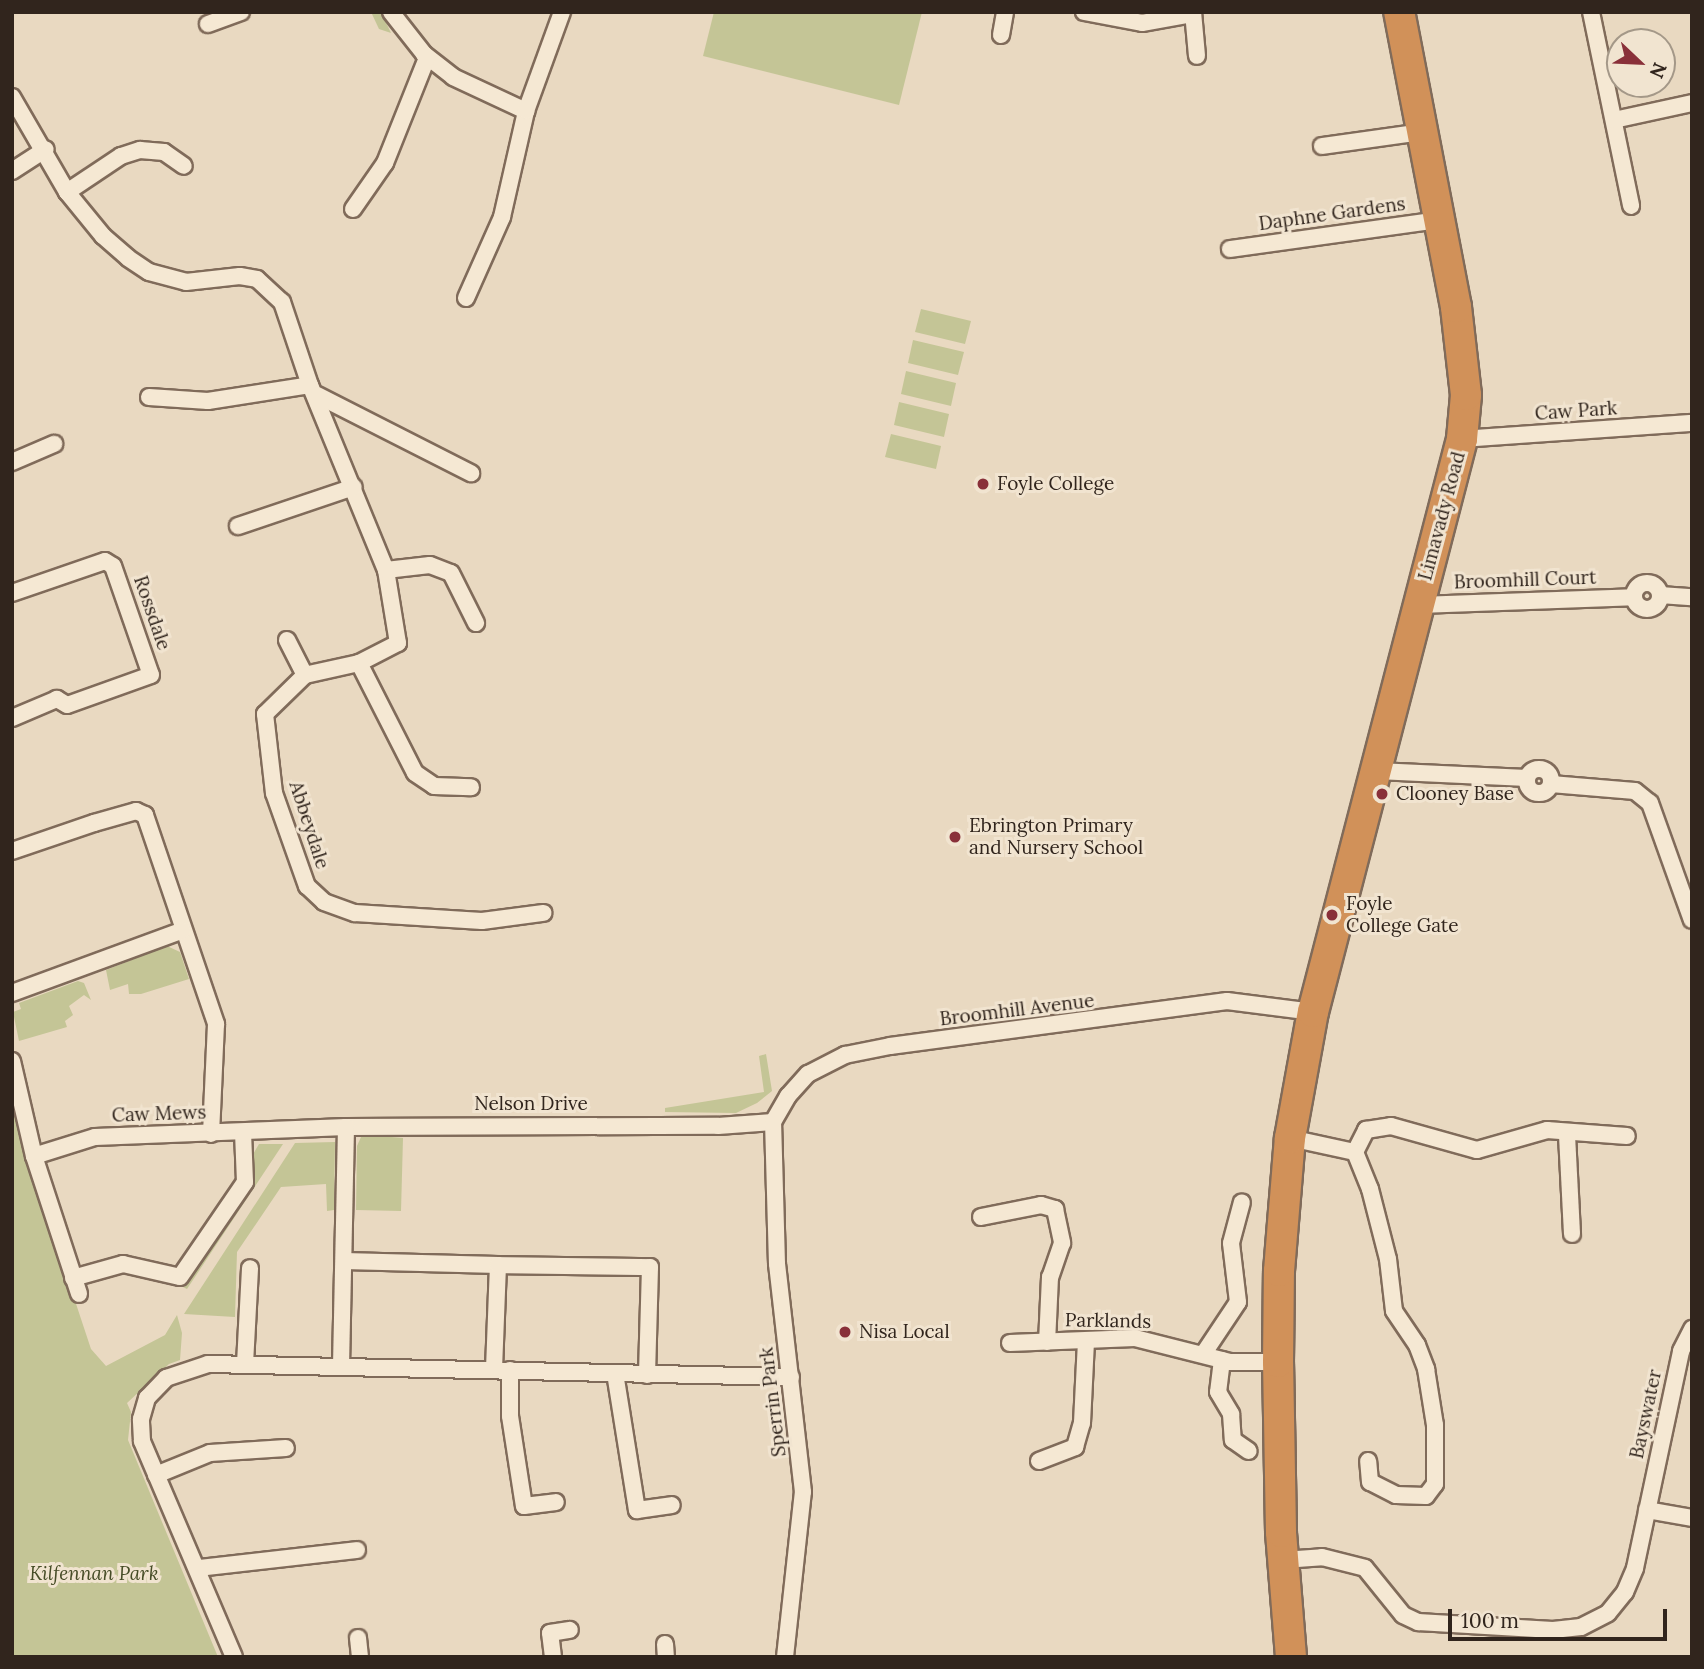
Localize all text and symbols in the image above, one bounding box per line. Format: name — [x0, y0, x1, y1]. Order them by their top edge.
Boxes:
north arrow — [1606, 28, 1676, 98]
text: N — [1645, 59, 1672, 82]
street label: Daphne Gardens — [1257, 192, 1407, 236]
street label: Caw Park — [1534, 397, 1618, 425]
street label: Limavady Road — [1414, 449, 1470, 583]
place label: Foyle College — [997, 473, 1114, 495]
marker: Foyle College — [975, 476, 991, 492]
street label: Broomhill Court — [1453, 566, 1597, 594]
street label: Rossdale — [129, 573, 175, 653]
street label: Abbeydale — [284, 778, 334, 872]
place label: Clooney Base — [1396, 783, 1514, 805]
marker: Clooney Base — [1374, 786, 1390, 802]
place label: Ebrington Primary and Nursery School — [969, 815, 1143, 859]
marker: Ebrington Primary and Nursery School — [947, 829, 963, 845]
place label: Foyle College Gate — [1346, 893, 1459, 937]
marker: Foyle College Gate — [1324, 907, 1340, 923]
street label: Broomhill Avenue — [938, 989, 1096, 1031]
street label: Nelson Drive — [474, 1093, 588, 1115]
street label: Caw Mews — [111, 1101, 207, 1127]
street label: Parklands — [1065, 1309, 1151, 1333]
place label: Nisa Local — [859, 1321, 950, 1343]
marker: Nisa Local — [837, 1324, 853, 1340]
street label: Sperrin Park — [755, 1346, 791, 1458]
street label: Bayswater — [1625, 1367, 1667, 1461]
park label: Kilfennan Park — [29, 1563, 159, 1585]
scale bar — [1452, 1596, 1671, 1640]
text: 100 m — [1461, 1607, 1519, 1634]

